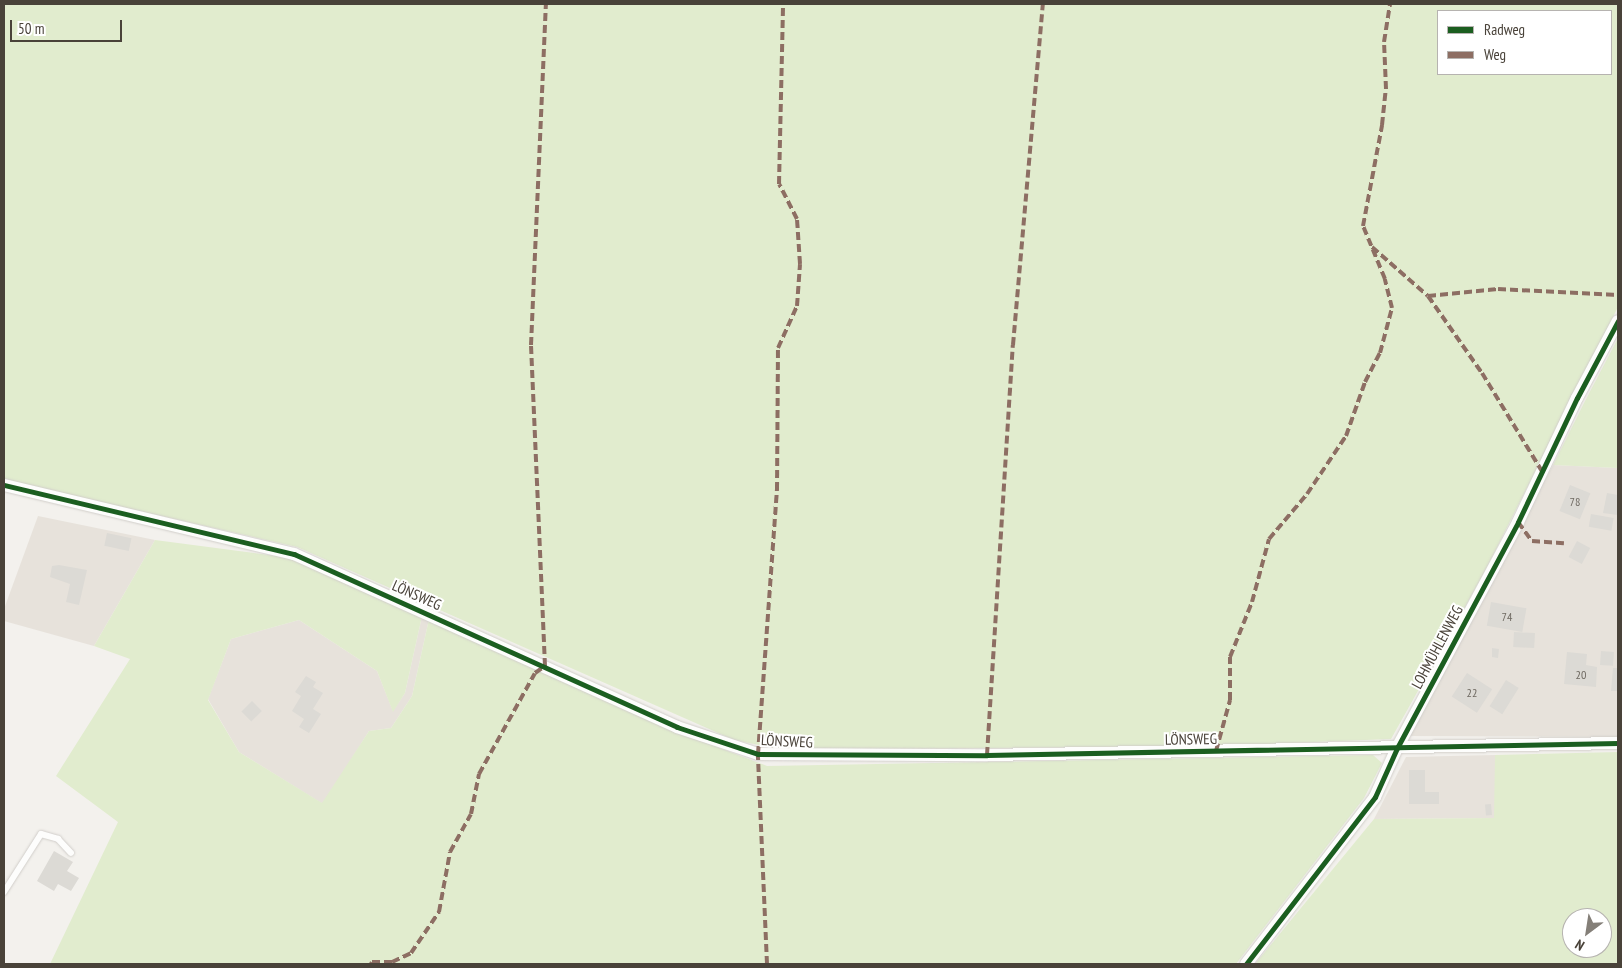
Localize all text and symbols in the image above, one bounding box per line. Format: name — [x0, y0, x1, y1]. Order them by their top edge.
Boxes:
scale bar — [12, 10, 125, 42]
legend — [1437, 10, 1612, 75]
text: 50 m — [18, 19, 44, 38]
text: Radweg — [1484, 20, 1525, 39]
text: Weg — [1484, 45, 1506, 64]
house number: 78 — [1570, 495, 1580, 509]
street label: LÖNSWEG — [390, 576, 444, 614]
street label: LOHMÜHLENWEG — [1408, 602, 1466, 692]
house number: 74 — [1502, 610, 1512, 624]
house number: 20 — [1576, 668, 1586, 682]
house number: 22 — [1467, 686, 1477, 700]
street label: LÖNSWEG — [1165, 730, 1217, 748]
street label: LÖNSWEG — [761, 731, 813, 751]
north arrow — [1562, 908, 1612, 958]
text: N — [1572, 935, 1588, 955]

